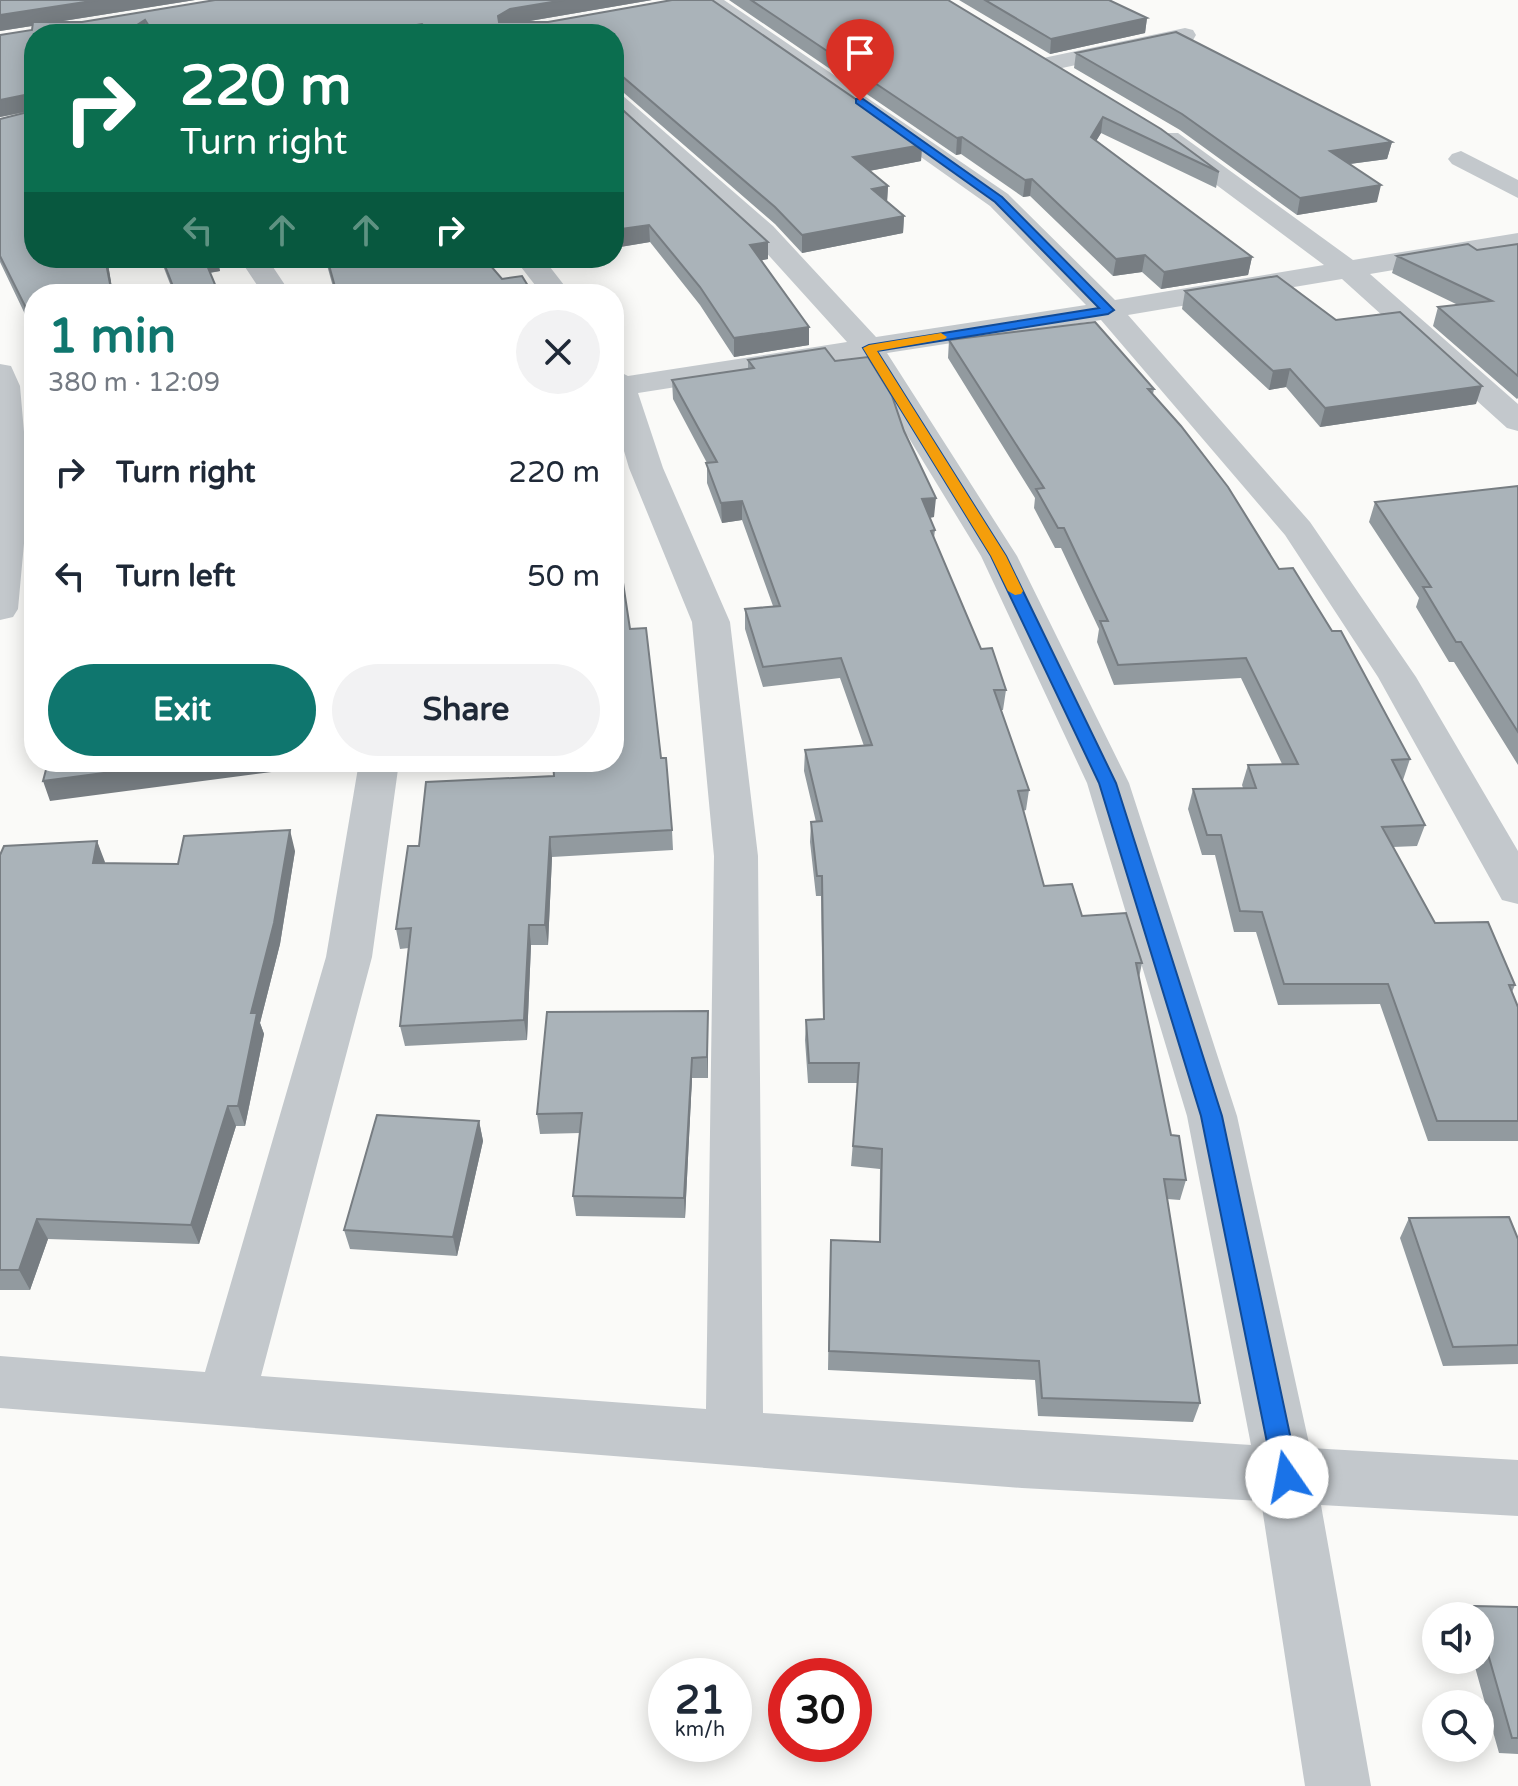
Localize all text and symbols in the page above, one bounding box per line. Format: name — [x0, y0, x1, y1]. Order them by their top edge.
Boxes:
pin — [826, 19, 894, 101]
icon: arrive — [838, 31, 882, 75]
text: 220 m — [180, 53, 351, 120]
icon: right — [48, 56, 152, 160]
text: Turn right — [180, 121, 347, 164]
icon: left — [176, 208, 220, 252]
icon: ahead — [260, 208, 304, 252]
icon: ahead — [344, 208, 388, 252]
icon: right — [428, 208, 472, 252]
text: 1 min — [48, 308, 176, 366]
button: close — [516, 310, 600, 394]
text: 380 m · 12:09 — [48, 367, 220, 398]
icon: right — [48, 450, 92, 494]
text: Turn right — [116, 454, 256, 491]
text: 220 m — [508, 454, 600, 491]
icon: left — [48, 554, 92, 598]
text: Turn left — [116, 558, 235, 595]
text: 50 m — [527, 558, 600, 595]
button: Exit — [48, 664, 316, 756]
button: Share — [332, 664, 600, 756]
position arrow — [1245, 1435, 1329, 1519]
map controls — [1422, 1602, 1494, 1762]
button: sound — [1422, 1602, 1494, 1674]
speed limit sign: 30 — [768, 1658, 872, 1762]
text: 21 — [675, 1676, 725, 1724]
button: search — [1422, 1690, 1494, 1762]
text: km/h — [675, 1718, 725, 1742]

